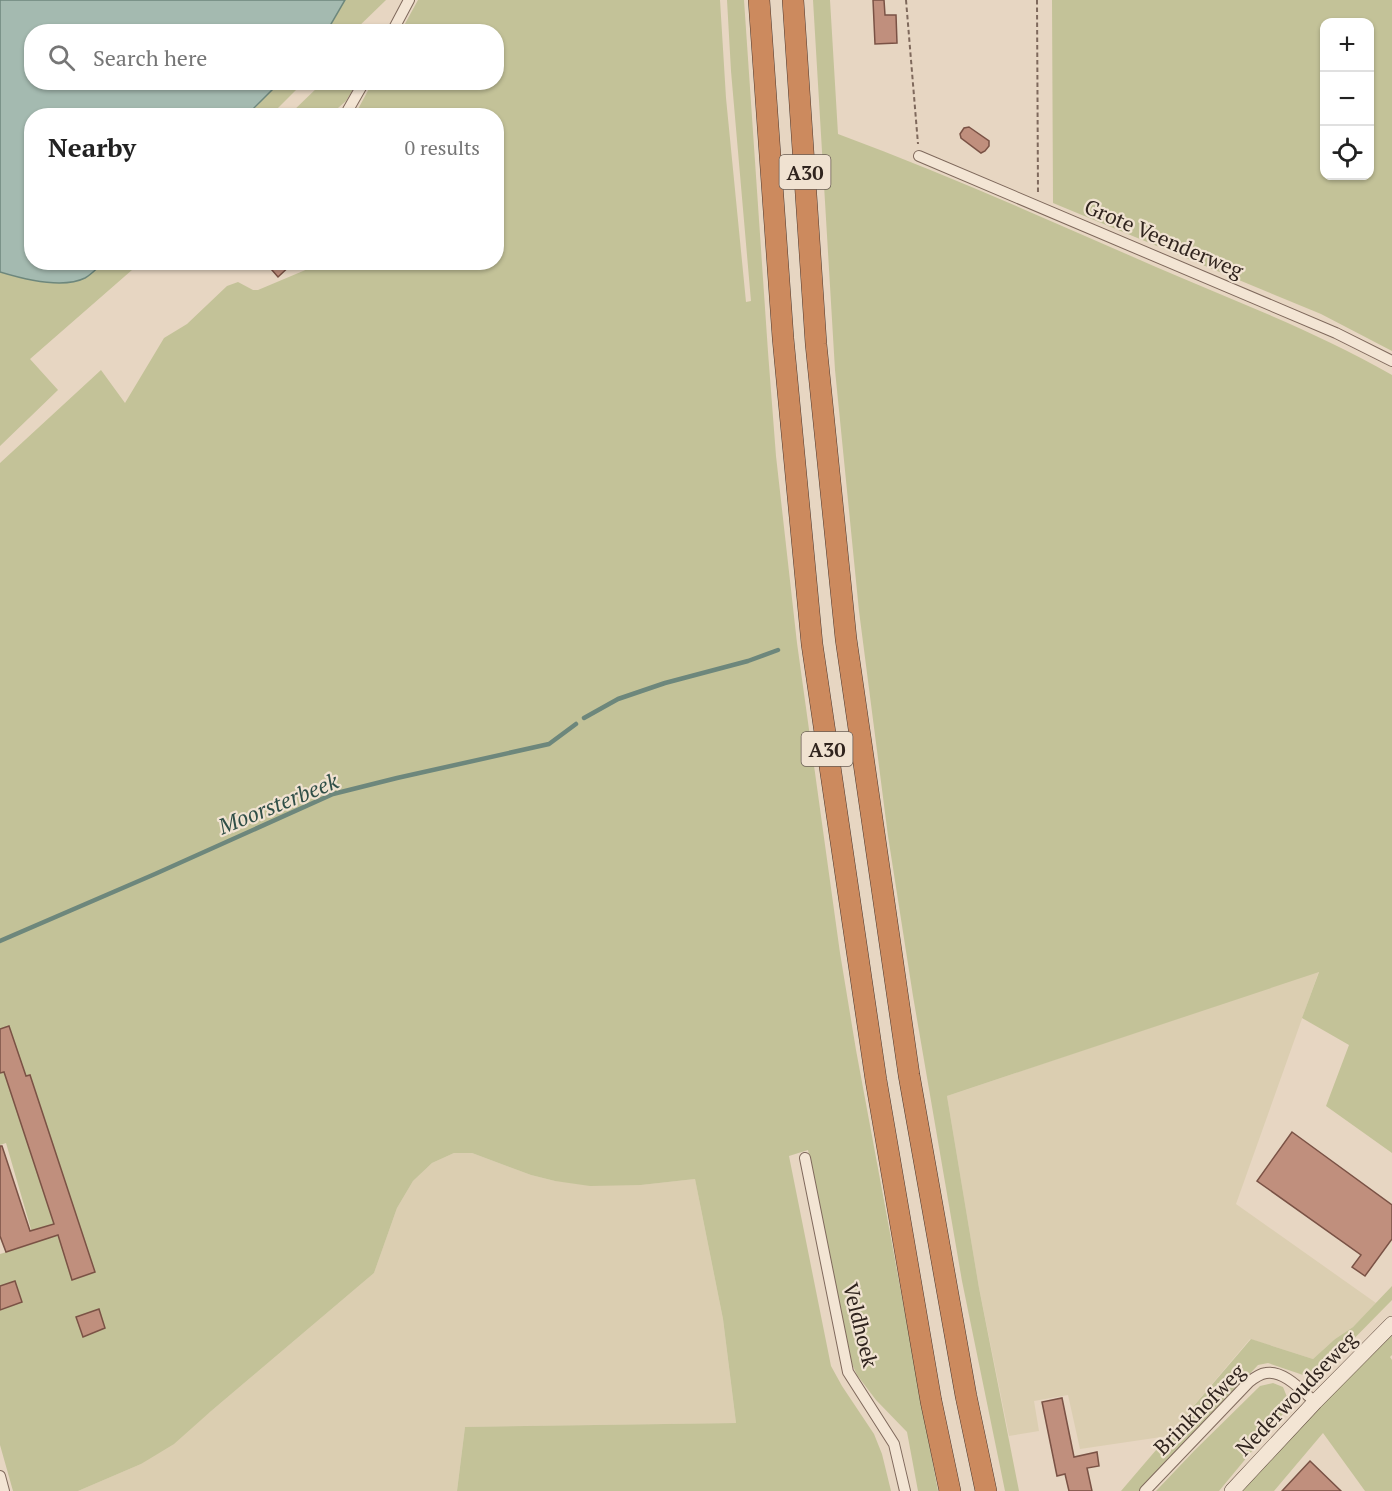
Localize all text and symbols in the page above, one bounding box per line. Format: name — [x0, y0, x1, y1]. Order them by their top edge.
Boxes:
map controls — [1320, 18, 1374, 180]
button: + — [1320, 18, 1374, 72]
search box — [24, 24, 504, 90]
icon: search — [45, 41, 78, 74]
text: Search here — [93, 43, 207, 72]
button: − — [1320, 72, 1374, 126]
button: locate — [1320, 126, 1374, 180]
text: Nearby — [48, 130, 136, 164]
text: 0 results — [405, 134, 480, 161]
road number: A30 — [780, 155, 830, 189]
street label: Grote Veenderweg — [1080, 192, 1249, 284]
road number: A30 — [802, 732, 852, 766]
water label: Moorsterbeek — [213, 766, 343, 841]
street label: Veldhoek — [837, 1280, 885, 1370]
street label: Nederwoudseweg — [1229, 1324, 1363, 1461]
street label: Brinkhofweg — [1147, 1357, 1251, 1461]

